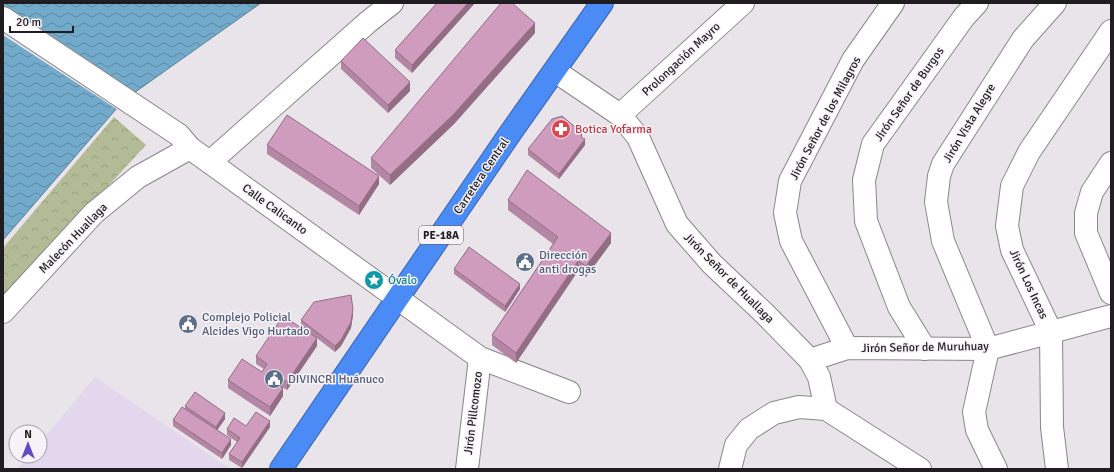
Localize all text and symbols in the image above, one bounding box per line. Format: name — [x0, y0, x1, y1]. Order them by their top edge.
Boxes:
scale bar — [10, 8, 73, 34]
text: 20 m — [16, 15, 41, 30]
street label: Prolongación Mayro — [639, 19, 724, 100]
street label: Jirón Señor de Burgos — [871, 44, 948, 144]
street label: Jirón Señor de los Milagros — [786, 54, 864, 183]
street label: Jirón Vista Alegre — [940, 81, 999, 166]
pharmacy icon: Botica Yofarma — [550, 118, 572, 140]
place label: Botica Yofarma — [575, 122, 652, 137]
street label: Carretera Central — [450, 135, 513, 217]
street label: Calle Calicanto — [239, 181, 310, 238]
street label: Malecón Huallaga — [36, 200, 111, 277]
road number: PE-18A — [419, 226, 463, 244]
street label: Jirón Señor de Huallaga — [680, 230, 777, 327]
street label: Jirón Los Incas — [1006, 247, 1051, 322]
place label: Dirección anti drogas — [539, 248, 596, 277]
public building icon: Dirección anti drogas — [514, 251, 536, 273]
place icon: Óvalo — [363, 269, 385, 291]
place label: Óvalo — [388, 273, 417, 288]
place label: Complejo Policial Alcides Vigo Hurtado — [202, 310, 309, 339]
public building icon: Complejo Policial Alcides Vigo Hurtado — [177, 313, 199, 335]
street label: Jirón Señor de Muruhuay — [861, 339, 989, 356]
public building icon: DIVINCRI Huánuco — [263, 368, 285, 390]
street label: Jirón Pillcomozo — [461, 370, 486, 456]
place label: DIVINCRI Huánuco — [288, 372, 384, 387]
north arrow — [8, 424, 48, 464]
text: N — [24, 428, 32, 441]

